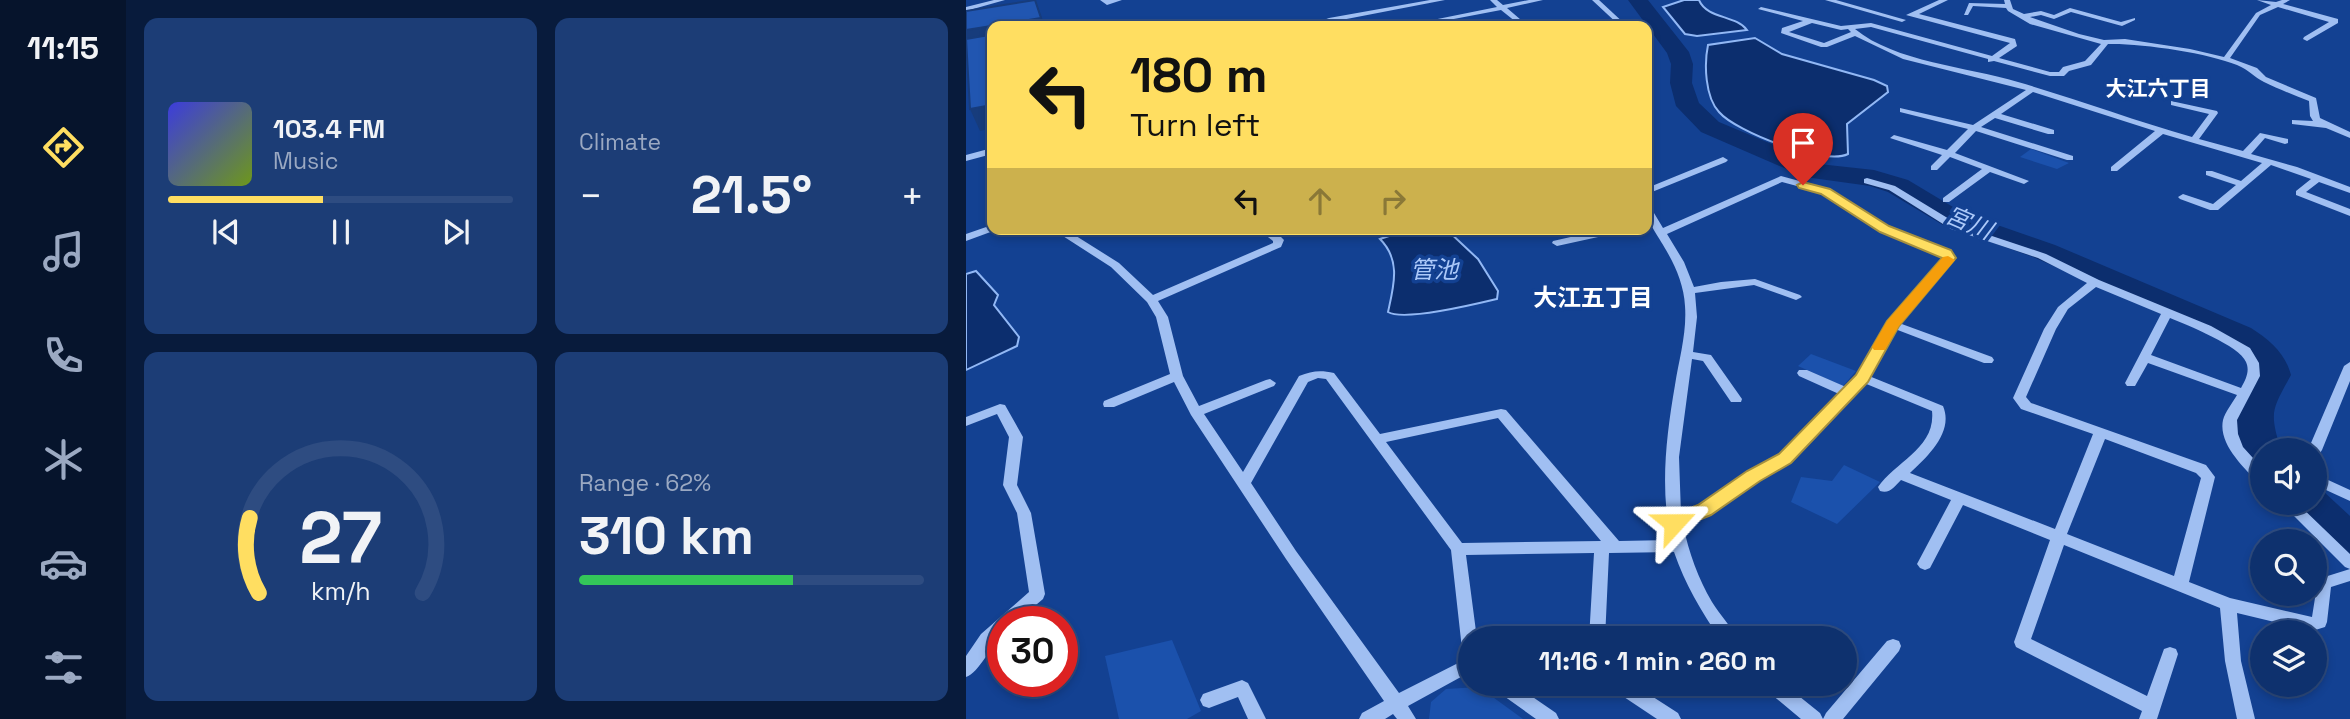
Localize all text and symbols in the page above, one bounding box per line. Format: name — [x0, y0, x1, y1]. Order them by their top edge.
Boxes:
text: 11:15 — [27, 28, 99, 68]
text: 180 m — [1130, 44, 1268, 106]
icon: left — [1015, 49, 1106, 140]
district label: 大江六丁目 — [2106, 75, 2211, 102]
text: Turn left — [1130, 105, 1260, 145]
text: 103.4 FM — [273, 112, 385, 146]
pin — [1773, 113, 1833, 185]
icon: directions — [39, 123, 88, 172]
icon: arrive — [1784, 124, 1822, 162]
text: Climate — [579, 127, 661, 157]
text: Music — [273, 146, 338, 176]
text: 21.5° — [691, 162, 812, 228]
text: − — [579, 172, 603, 220]
text: + — [900, 172, 924, 220]
icon: left — [1228, 182, 1266, 220]
icon: ahead — [1301, 182, 1339, 220]
icon: right — [1374, 182, 1412, 220]
water label: 宮川 — [1941, 199, 2000, 247]
icon: previous — [207, 213, 245, 251]
icon: pause — [322, 213, 360, 251]
icon: next — [437, 213, 475, 251]
icon: music — [39, 227, 88, 276]
water label: 管池 — [1410, 254, 1460, 285]
district label: 大江五丁目 — [1533, 282, 1653, 313]
icon: phone — [39, 331, 88, 380]
icon: climate — [39, 435, 88, 484]
map controls — [2250, 438, 2327, 697]
button: sound — [2250, 438, 2327, 515]
text: Range · 62% — [579, 468, 711, 498]
position arrow — [1637, 486, 1711, 560]
text: 27 — [299, 491, 382, 584]
text: 310 km — [579, 503, 754, 569]
button: search — [2250, 529, 2327, 606]
icon: car — [39, 539, 88, 588]
text: km/h — [311, 574, 370, 606]
speed limit sign: 30 — [987, 606, 1078, 697]
button: layers — [2250, 620, 2327, 697]
icon: filters — [39, 643, 88, 692]
text: 11:16 · 1 min · 260 m — [1539, 644, 1776, 678]

